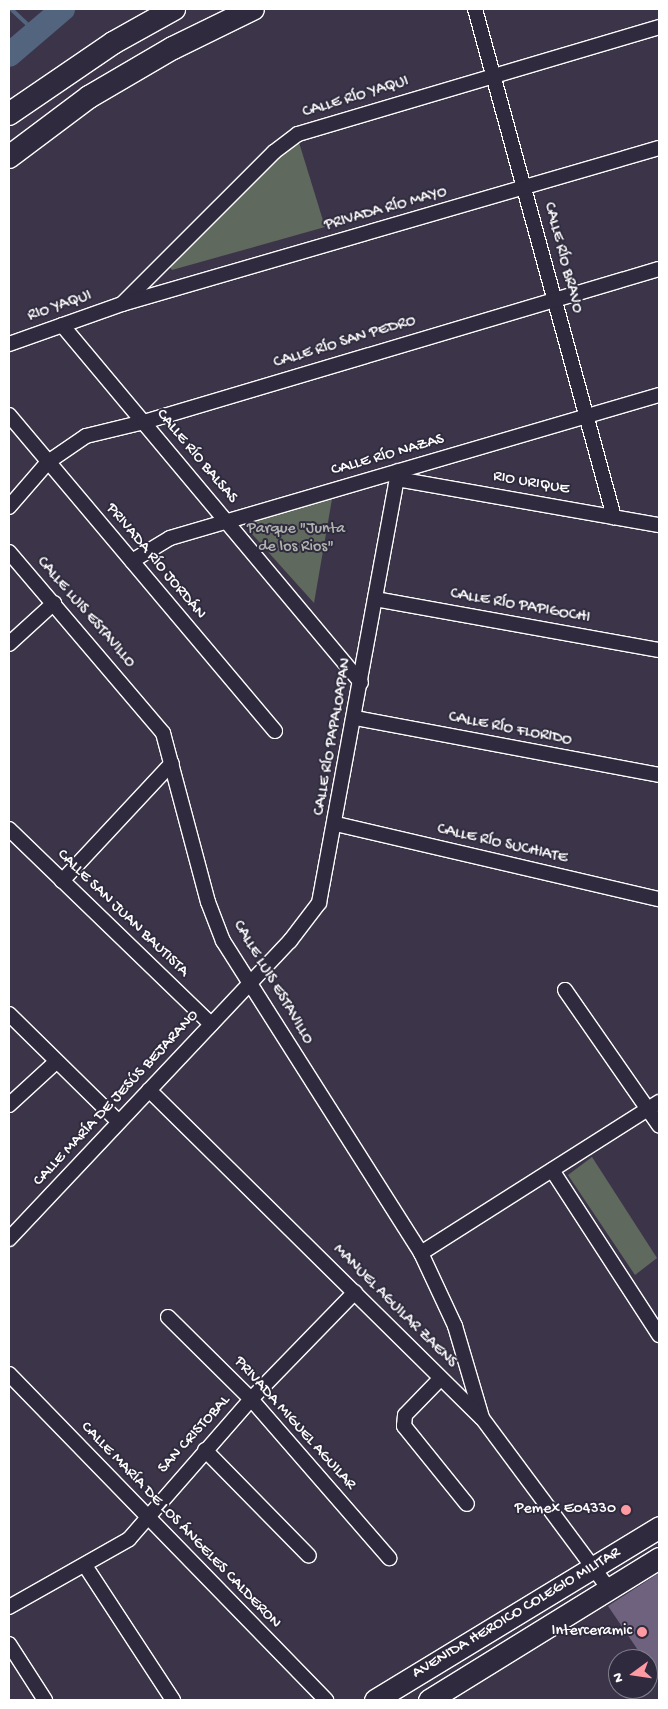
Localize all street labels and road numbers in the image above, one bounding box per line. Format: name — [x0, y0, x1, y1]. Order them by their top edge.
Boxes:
street label: CALLE RÍO YAQUI — [301, 73, 411, 123]
street label: PRIVADA RÍO MAYO — [323, 183, 449, 237]
street label: CALLE RÍO BRAVO — [538, 201, 586, 315]
street label: RIO YAQUI — [26, 287, 94, 327]
street label: CALLE RÍO SAN PEDRO — [272, 312, 418, 374]
street label: CALLE RÍO BALSAS — [151, 406, 241, 508]
street label: CALLE RÍO NAZAS — [329, 431, 447, 481]
street label: RIO URIQUE — [491, 468, 571, 500]
street label: PRIVADA RÍO JORDÁN — [101, 500, 209, 624]
street label: CALLE LUIS ESTAVILLO — [32, 554, 138, 672]
street label: CALLE RÍO PAPIGOCHI — [449, 585, 591, 629]
street label: CALLE RÍO PAPALOAPAN — [311, 657, 357, 817]
street label: CALLE RÍO FLORIDO — [447, 709, 573, 751]
street label: CALLE RÍO SUCHIATE — [435, 821, 569, 869]
street label: CALLE SAN JUAN BAUTISTA — [52, 846, 192, 982]
street label: CALLE LUIS ESTAVILLO — [228, 918, 316, 1048]
street label: CALLE MARÍA DE JESÚS BEJARANO — [30, 1007, 204, 1191]
street label: MANUEL AGUILAR ZAENS — [328, 1241, 460, 1373]
street label: PRIVADA MIGUEL AGUILAR — [229, 1353, 359, 1495]
street label: SAN CRISTOBAL — [155, 1392, 235, 1478]
street label: CALLE MARÍA DE LOS ÁNGELES CALDERON — [76, 1419, 284, 1633]
street label: AVENIDA HEROICO COLEGIO MILITAR — [409, 1544, 625, 1684]

